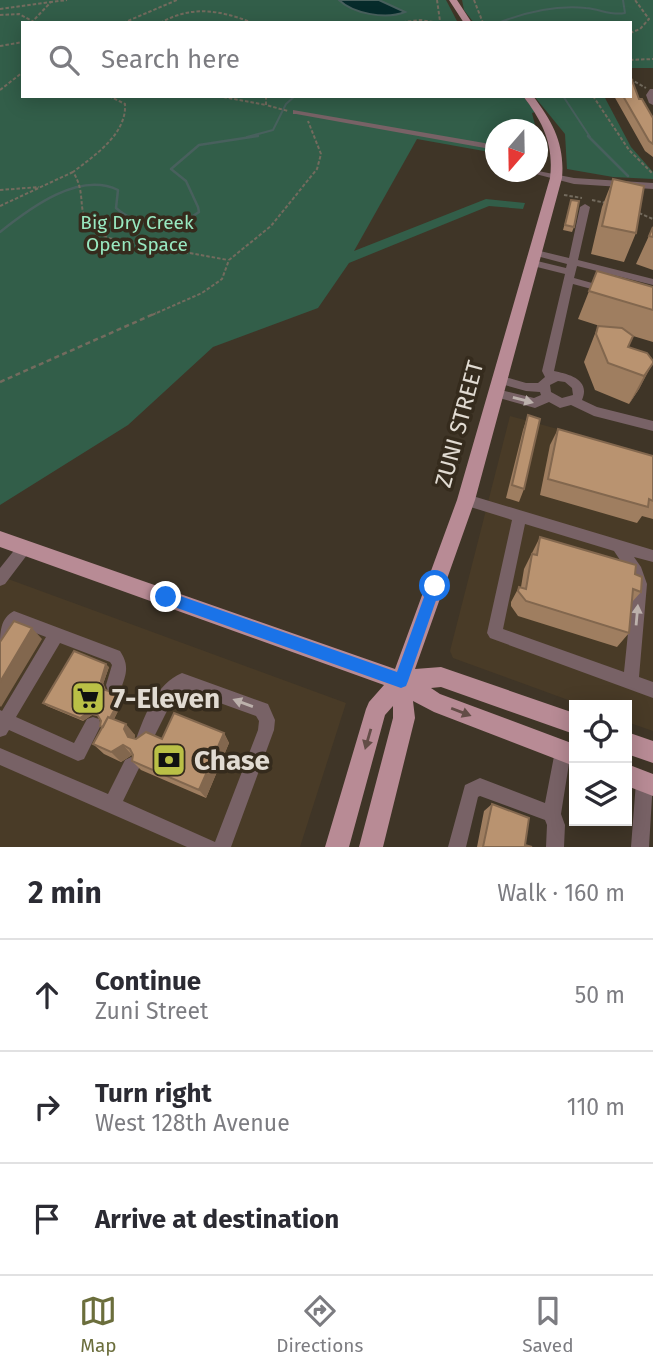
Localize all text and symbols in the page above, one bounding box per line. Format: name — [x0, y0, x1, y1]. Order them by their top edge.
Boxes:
search box — [21, 21, 632, 98]
icon: search — [45, 41, 83, 79]
text: Search here — [101, 44, 240, 75]
north arrow — [485, 119, 548, 182]
park label: Big Dry Creek Open Space — [80, 211, 194, 256]
street label: ZUNI STREET — [429, 358, 489, 490]
one-way arrow — [512, 395, 534, 406]
route start — [419, 570, 450, 601]
route end — [150, 581, 181, 612]
one-way arrow — [632, 604, 643, 626]
supermarket icon: 7-Eleven — [69, 679, 107, 717]
place label: 7-Eleven — [112, 682, 220, 715]
one-way arrow — [232, 698, 253, 709]
map controls — [569, 700, 632, 826]
button: locate — [569, 700, 632, 763]
one-way arrow — [451, 707, 472, 718]
one-way arrow — [362, 728, 372, 749]
bank icon: Chase — [150, 741, 188, 779]
place label: Chase — [194, 744, 270, 777]
button: layers — [569, 763, 632, 826]
text: 2 min — [28, 875, 102, 911]
text: Walk · 160 m — [497, 879, 625, 907]
text: Continue — [95, 966, 201, 997]
icon: ahead — [28, 976, 66, 1014]
text: 50 m — [575, 981, 625, 1009]
text: Zuni Street — [95, 997, 208, 1025]
text: Turn right — [95, 1078, 212, 1109]
icon: right — [28, 1088, 66, 1126]
text: 110 m — [567, 1093, 625, 1121]
text: West 128th Avenue — [95, 1109, 290, 1137]
icon: arrive — [28, 1200, 66, 1238]
text: Arrive at destination — [95, 1204, 339, 1235]
tab: Map — [79, 1292, 117, 1357]
tab: Directions — [276, 1292, 363, 1357]
tab: Saved — [522, 1292, 574, 1357]

